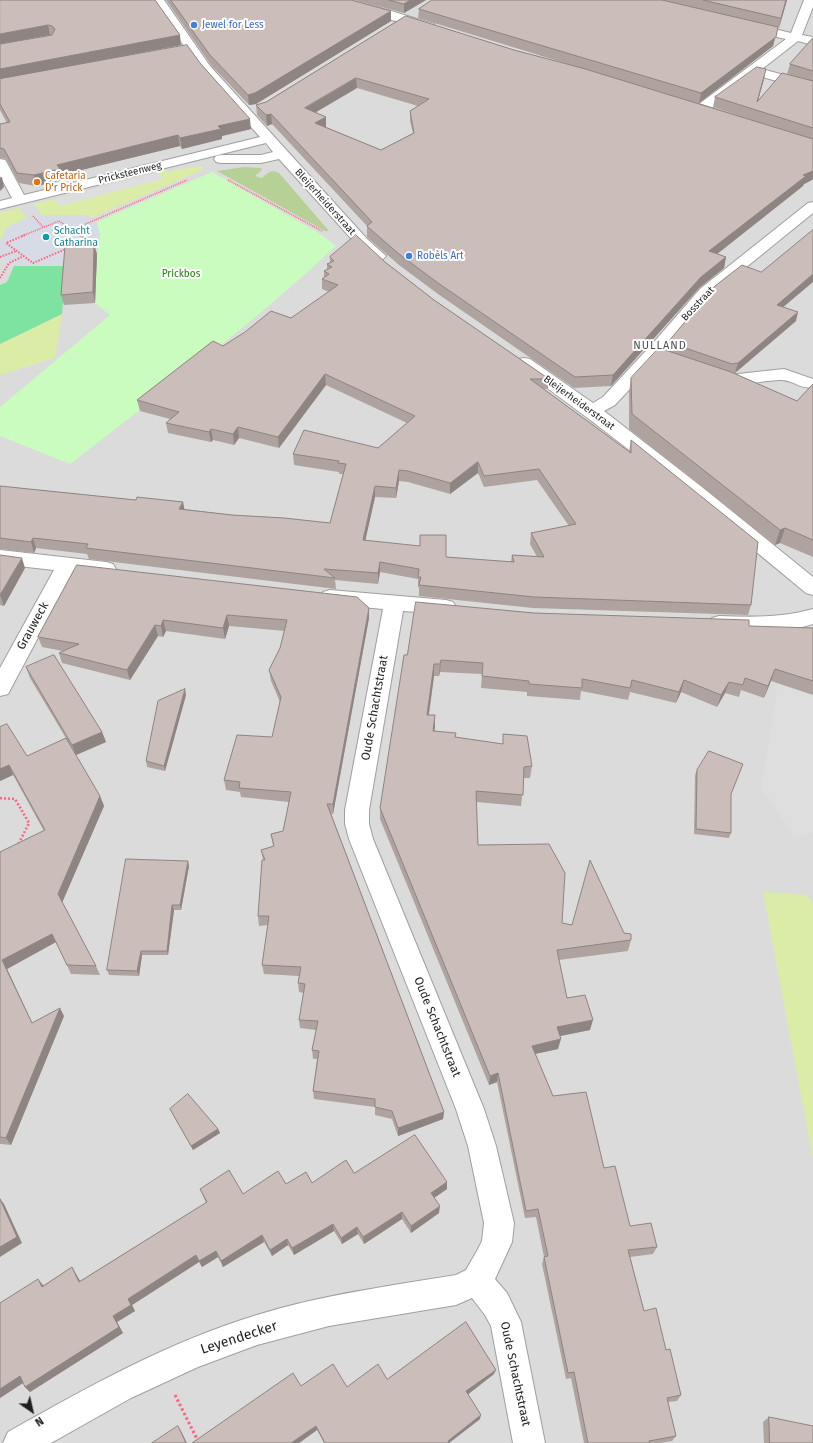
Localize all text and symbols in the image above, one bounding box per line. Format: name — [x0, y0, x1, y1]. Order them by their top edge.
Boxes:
place label: Jewel for Less — [202, 19, 264, 31]
marker: Jewel for Less — [189, 20, 199, 30]
street label: Pricksteenweg — [97, 159, 163, 187]
street label: Bleijerheiderstraat — [292, 166, 358, 238]
place label: Cafetaria D'r Prick — [45, 170, 86, 194]
marker: Cafetaria D'r Prick — [32, 177, 42, 187]
place label: Schacht Catharina — [54, 225, 98, 248]
marker: Schacht Catharina — [41, 232, 51, 242]
place label: Robèls Art — [417, 250, 464, 262]
marker: Robèls Art — [404, 251, 414, 261]
park label: Prickbos — [162, 268, 200, 280]
street label: Bosstraat — [679, 284, 717, 324]
district label: NULLAND — [633, 339, 687, 353]
street label: Bleijerheiderstraat — [541, 373, 617, 433]
street label: Grauweck — [14, 600, 52, 652]
street label: Oude Schachtstraat — [359, 654, 391, 762]
street label: Oude Schachtstraat — [410, 975, 464, 1079]
street label: Leyendecker — [199, 1318, 279, 1358]
street label: Oude Schachtstraat — [497, 1320, 533, 1428]
north arrow — [12, 1391, 52, 1431]
text: N — [32, 1414, 46, 1429]

